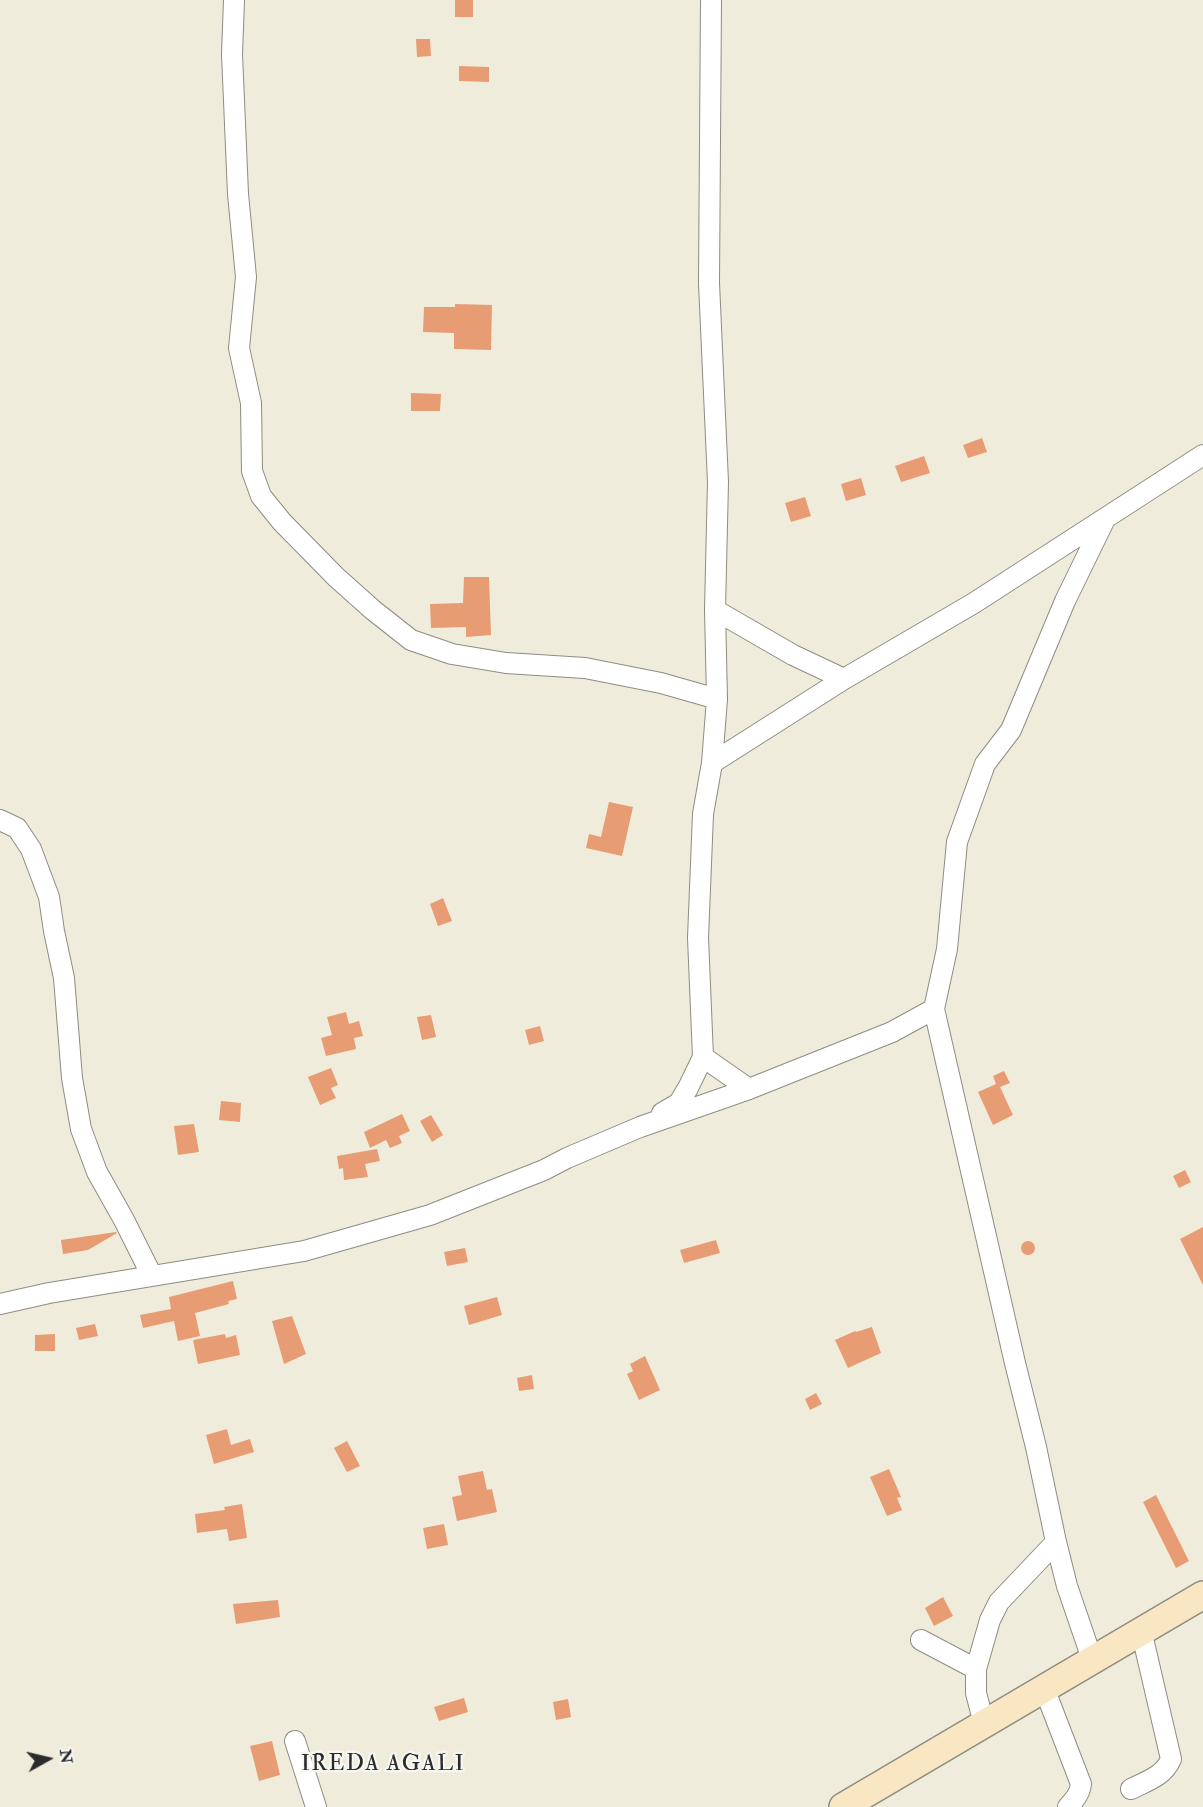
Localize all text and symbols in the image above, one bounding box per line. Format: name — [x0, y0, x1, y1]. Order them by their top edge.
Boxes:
north arrow — [18, 1729, 78, 1789]
text: N — [55, 1748, 77, 1765]
district label: IREDA AGALI — [301, 1752, 465, 1778]

